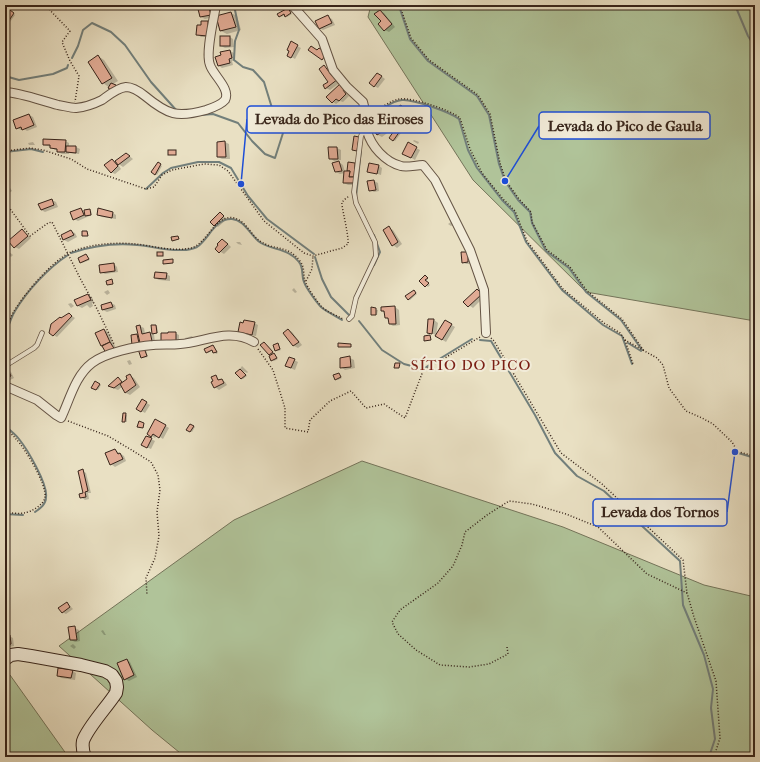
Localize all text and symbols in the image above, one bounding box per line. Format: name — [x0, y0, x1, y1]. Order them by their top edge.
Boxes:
callout: Levada do Pico das Eiroses — [247, 106, 431, 133]
text: Levada do Pico das Eiroses — [255, 110, 424, 128]
callout: Levada do Pico de Gaula — [539, 112, 710, 139]
text: Levada do Pico de Gaula — [548, 117, 703, 135]
district label: SÍTIO DO PICO — [411, 356, 531, 374]
callout: Levada dos Tornos — [593, 499, 727, 526]
text: Levada dos Tornos — [601, 503, 719, 521]

